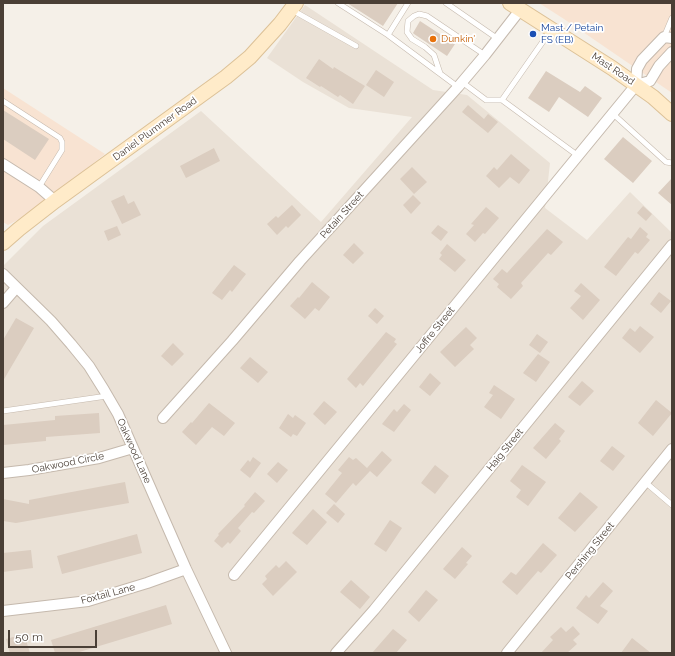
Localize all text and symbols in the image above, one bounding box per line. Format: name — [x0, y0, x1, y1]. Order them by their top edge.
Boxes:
place label: Mast / Petain FS (EB) — [541, 22, 603, 46]
marker: Mast / Petain FS (EB) — [528, 29, 538, 39]
place label: Dunkin' — [441, 33, 475, 45]
marker: Dunkin' — [428, 34, 438, 44]
street label: Mast Road — [589, 50, 637, 88]
street label: Daniel Plummer Road — [111, 94, 199, 164]
street label: Petain Street — [318, 189, 366, 241]
street label: Joffre Street — [413, 305, 457, 355]
street label: Oakwood Lane — [114, 417, 154, 485]
street label: Haig Street — [484, 426, 526, 474]
street label: Oakwood Circle — [31, 450, 105, 476]
street label: Pershing Street — [563, 520, 617, 582]
street label: Foxtail Lane — [80, 581, 136, 607]
scale bar — [10, 622, 99, 648]
text: 50 m — [15, 630, 43, 644]

